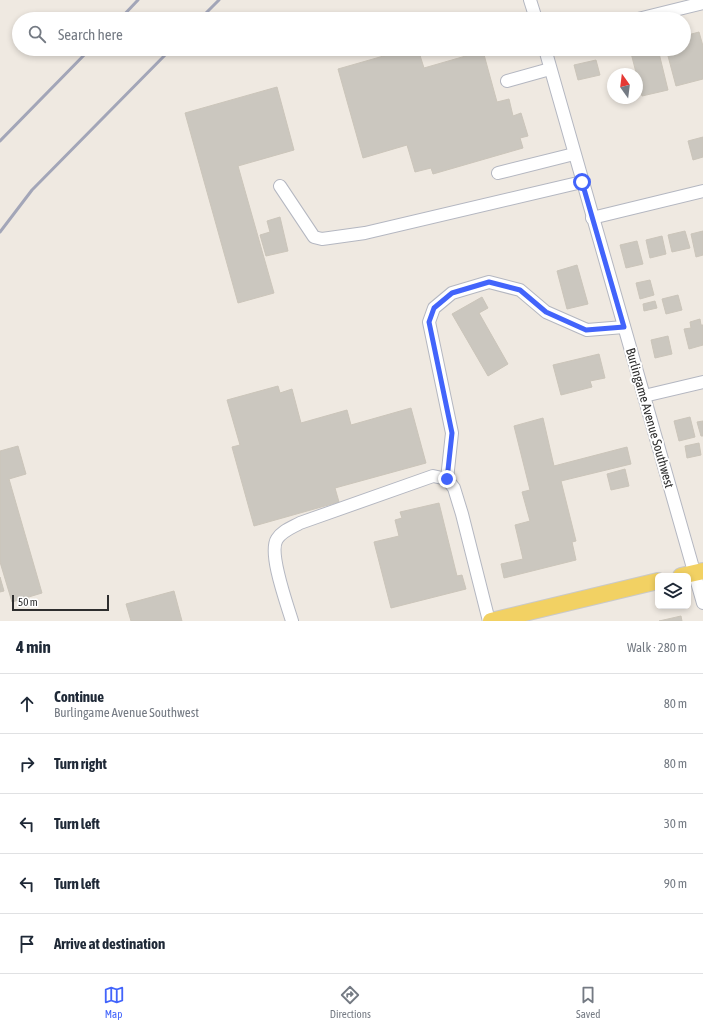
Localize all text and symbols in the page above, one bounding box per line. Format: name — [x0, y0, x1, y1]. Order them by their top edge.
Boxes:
search box — [12, 12, 691, 56]
icon: search — [26, 23, 48, 45]
text: Search here — [58, 26, 123, 43]
north arrow — [607, 68, 643, 104]
route start — [573, 173, 591, 191]
street label: Burlingame Avenue Southwest — [623, 346, 677, 490]
route end — [438, 470, 456, 488]
map controls — [655, 573, 691, 609]
button: layers — [655, 573, 691, 609]
scale bar — [12, 593, 109, 612]
text: 50 m — [18, 596, 38, 608]
text: 4 min — [16, 637, 51, 657]
text: Walk · 280 m — [627, 640, 687, 655]
text: Continue — [54, 688, 104, 705]
icon: ahead — [16, 693, 38, 715]
text: 80 m — [664, 696, 687, 711]
text: Burlingame Avenue Southwest — [54, 705, 199, 720]
icon: right — [16, 753, 38, 775]
text: Turn right — [54, 755, 107, 772]
text: 80 m — [664, 756, 687, 771]
icon: left — [16, 813, 38, 835]
text: Turn left — [54, 815, 100, 832]
text: 30 m — [664, 816, 687, 831]
icon: left — [16, 873, 38, 895]
text: Turn left — [54, 875, 100, 892]
text: 90 m — [664, 876, 687, 891]
icon: arrive — [16, 933, 38, 955]
text: Arrive at destination — [54, 935, 165, 952]
tab: Map — [103, 984, 125, 1020]
tab: Directions — [330, 984, 371, 1020]
tab: Saved — [576, 984, 600, 1020]

